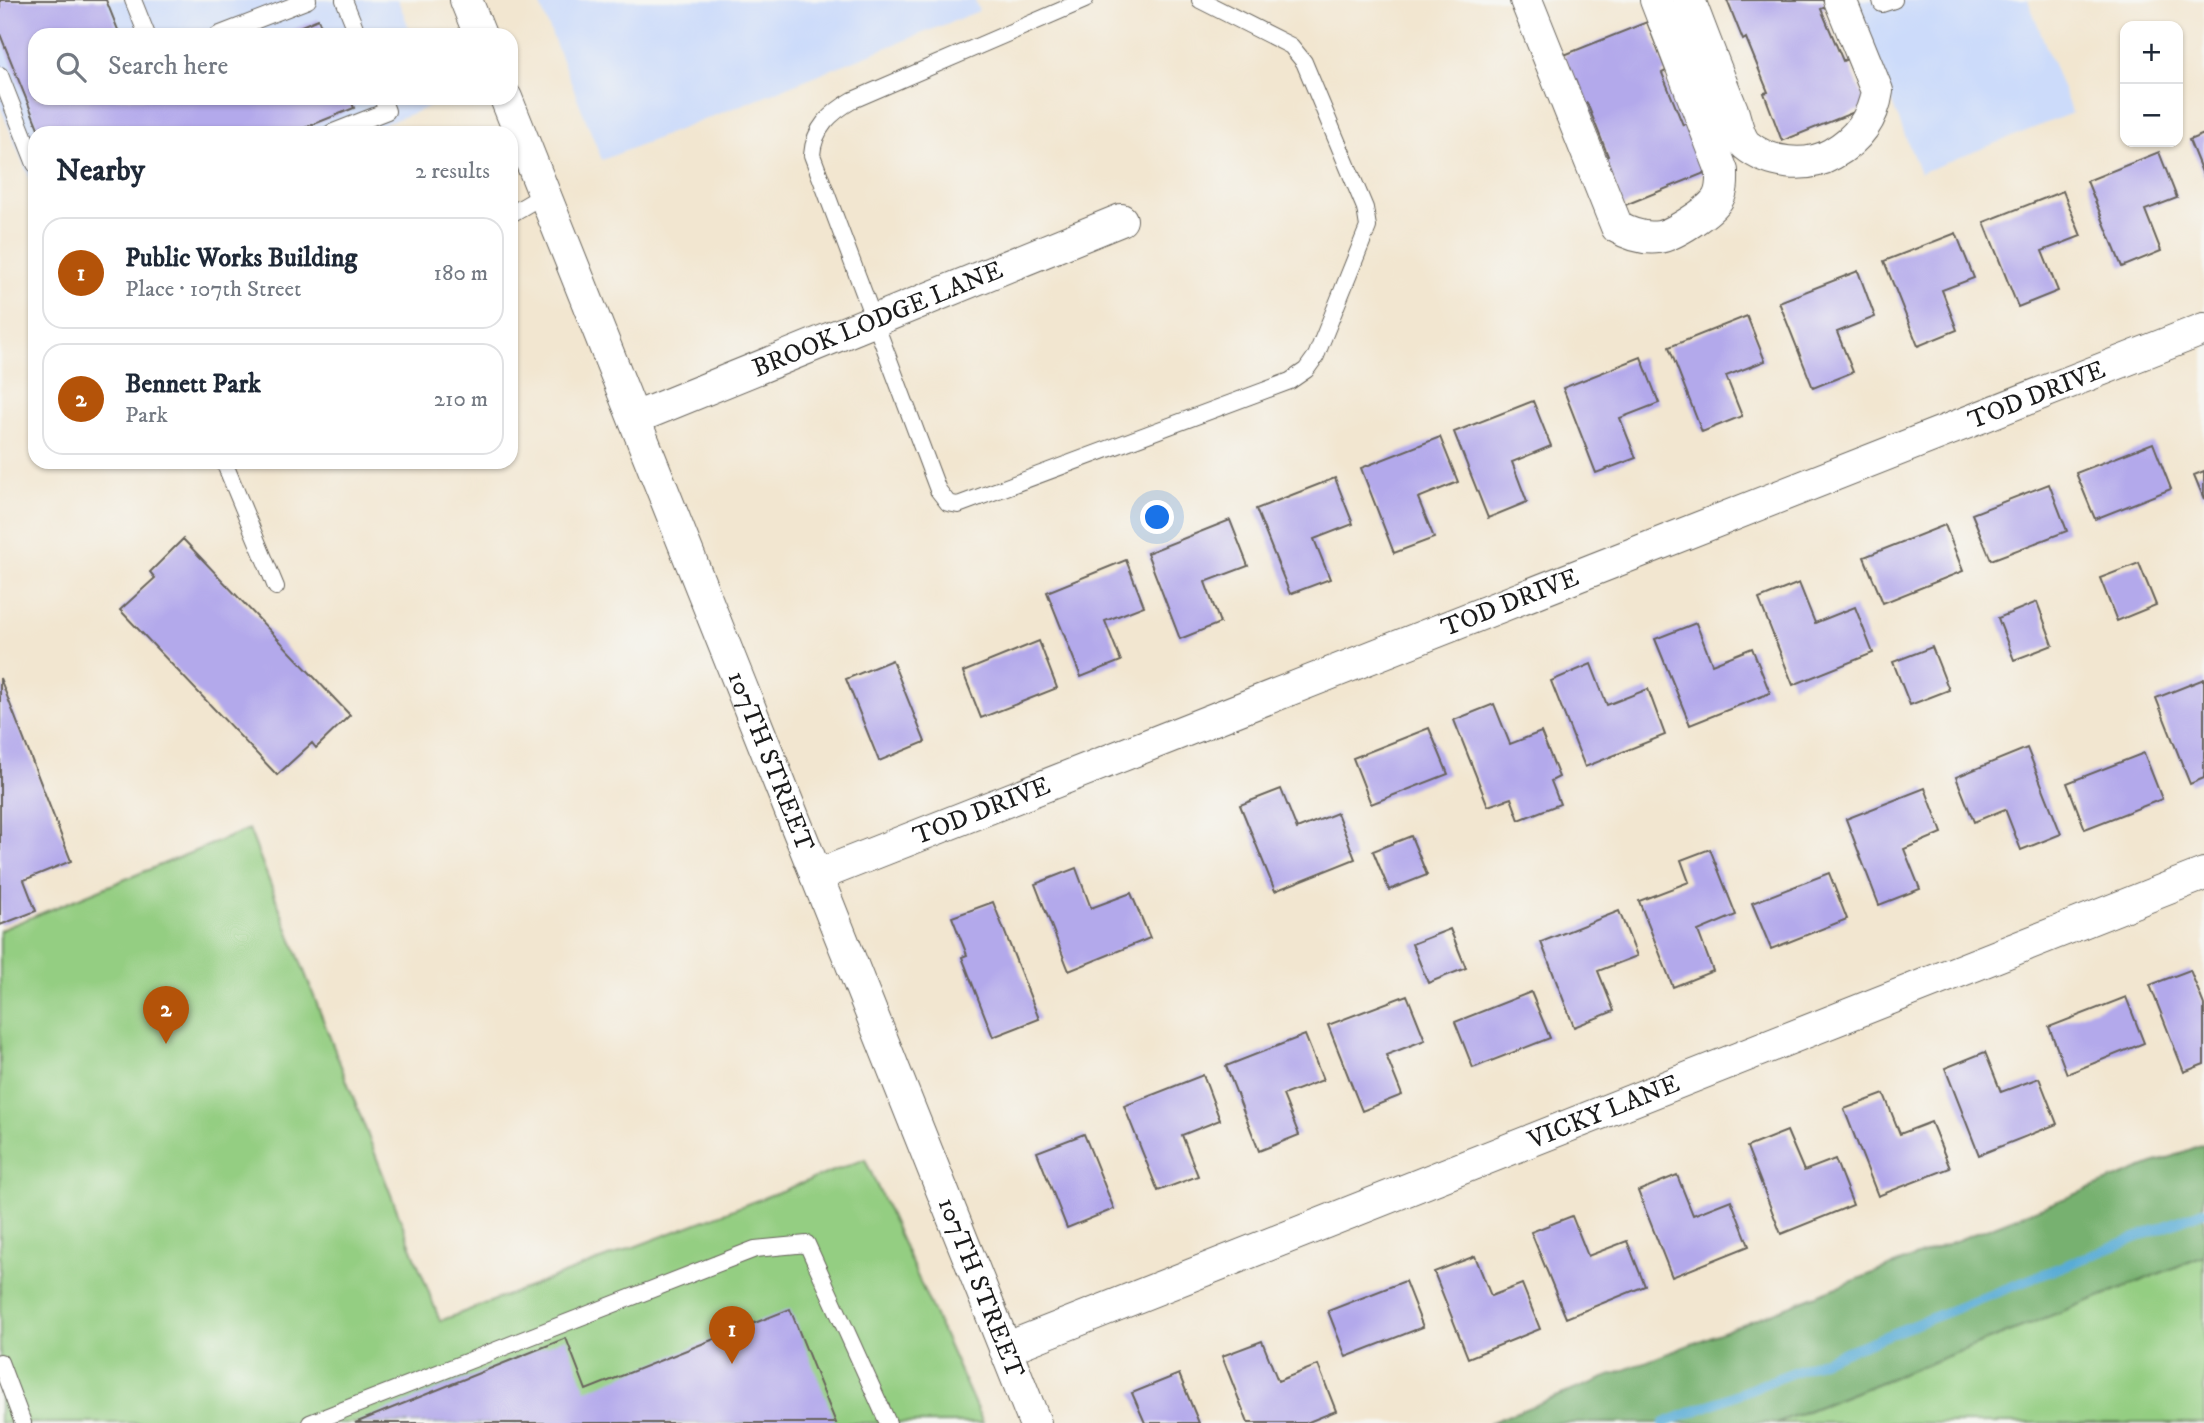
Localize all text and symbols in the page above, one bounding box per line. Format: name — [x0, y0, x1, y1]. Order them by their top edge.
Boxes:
map controls — [2120, 21, 2183, 147]
button: + — [2120, 21, 2183, 84]
search box — [28, 28, 518, 105]
icon: search — [52, 48, 90, 86]
text: Search here — [108, 50, 228, 83]
button: − — [2120, 84, 2183, 147]
text: Nearby — [56, 153, 145, 190]
text: 2 results — [415, 157, 490, 186]
text: Public Works Building — [125, 242, 357, 275]
street label: BROOK LODGE LANE — [747, 253, 1008, 385]
text: 1 — [77, 259, 85, 288]
text: 180 m — [433, 259, 488, 288]
text: Place · 107th Street — [125, 275, 301, 304]
street label: TOD DRIVE — [1963, 353, 2110, 437]
text: Bennett Park — [125, 368, 261, 401]
text: 2 — [75, 385, 87, 414]
text: 210 m — [434, 385, 488, 414]
text: Park — [125, 401, 168, 430]
your location — [1140, 500, 1174, 534]
street label: TOD DRIVE — [1437, 561, 1583, 644]
street label: 107TH STREET — [720, 666, 822, 856]
street label: TOD DRIVE — [908, 769, 1055, 853]
pin: 2 — [143, 986, 189, 1044]
street label: VICKY LANE — [1522, 1067, 1684, 1157]
street label: 107TH STREET — [930, 1193, 1032, 1383]
pin: 1 — [709, 1306, 755, 1364]

